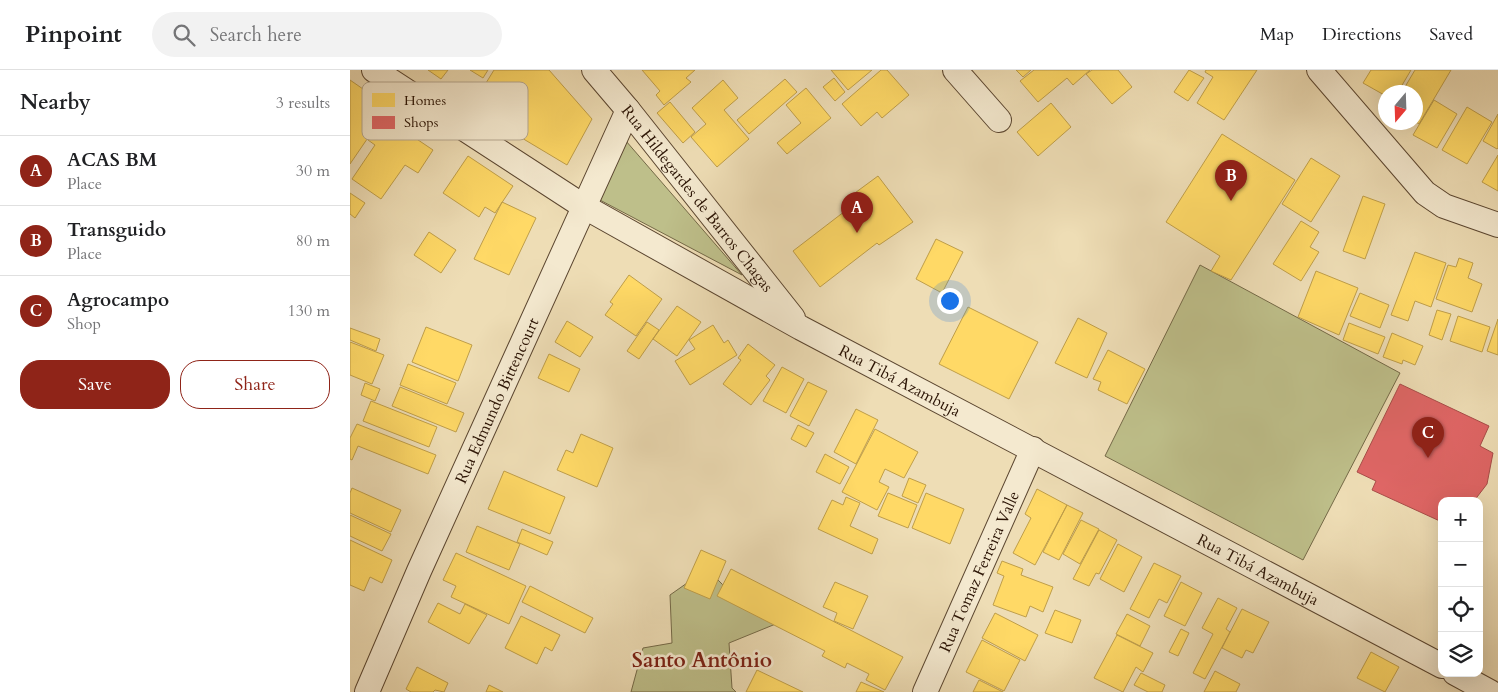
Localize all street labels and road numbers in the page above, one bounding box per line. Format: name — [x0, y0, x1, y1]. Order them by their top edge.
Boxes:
street label: Rua Hildegardes de Barros Chagas — [616, 101, 778, 297]
street label: Rua Edmundo Bittencourt — [450, 314, 544, 487]
street label: Rua Tibá Azambuja — [835, 340, 964, 422]
street label: Rua Tomaz Ferreira Valle — [934, 488, 1025, 656]
street label: Rua Tibá Azambuja — [1193, 529, 1323, 611]

